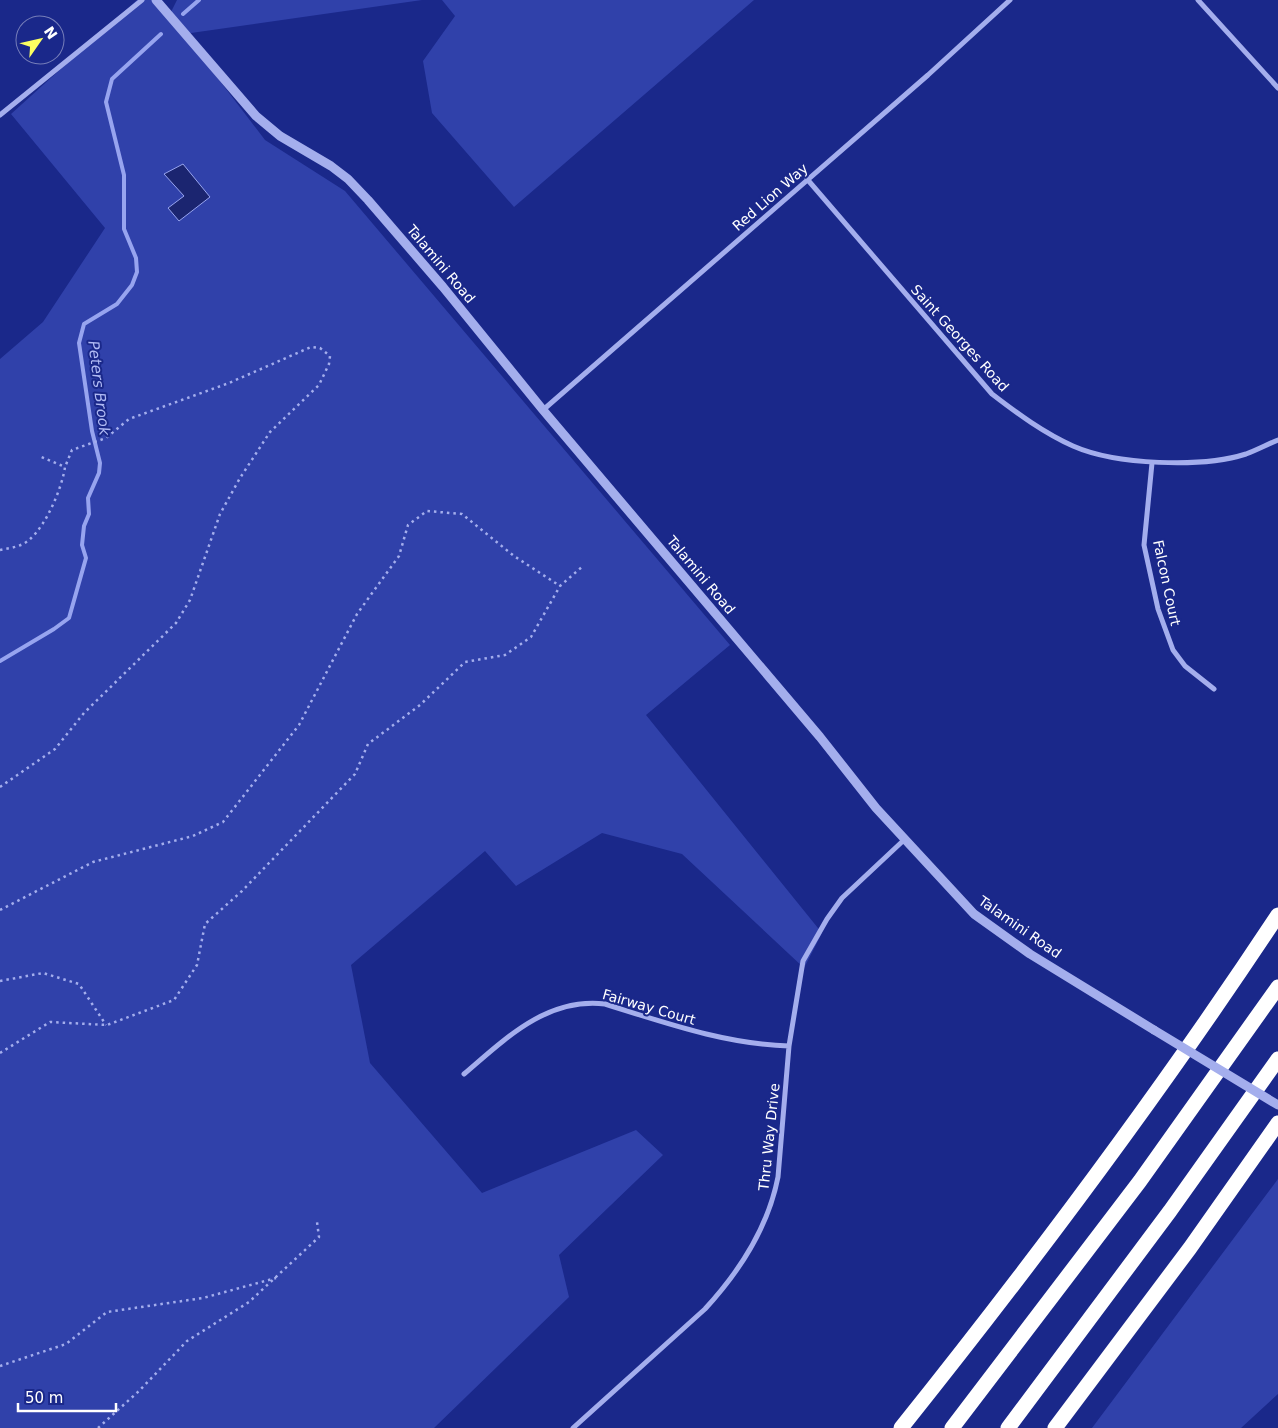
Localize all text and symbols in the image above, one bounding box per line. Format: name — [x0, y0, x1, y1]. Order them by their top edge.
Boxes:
north arrow — [15, 15, 65, 65]
text: N — [41, 23, 61, 42]
street label: Red Lion Way — [729, 160, 811, 234]
street label: Talamini Road — [403, 221, 478, 306]
street label: Saint Georges Road — [908, 281, 1012, 395]
water label: Peters Brook — [84, 339, 114, 438]
street label: Talamini Road — [663, 532, 738, 617]
street label: Falcon Court — [1150, 539, 1184, 628]
street label: Talamini Road — [975, 892, 1064, 961]
street label: Fairway Court — [601, 986, 698, 1028]
street label: Thru Way Drive — [755, 1082, 783, 1193]
scale bar — [18, 1380, 115, 1412]
text: 50 m — [25, 1389, 63, 1407]

